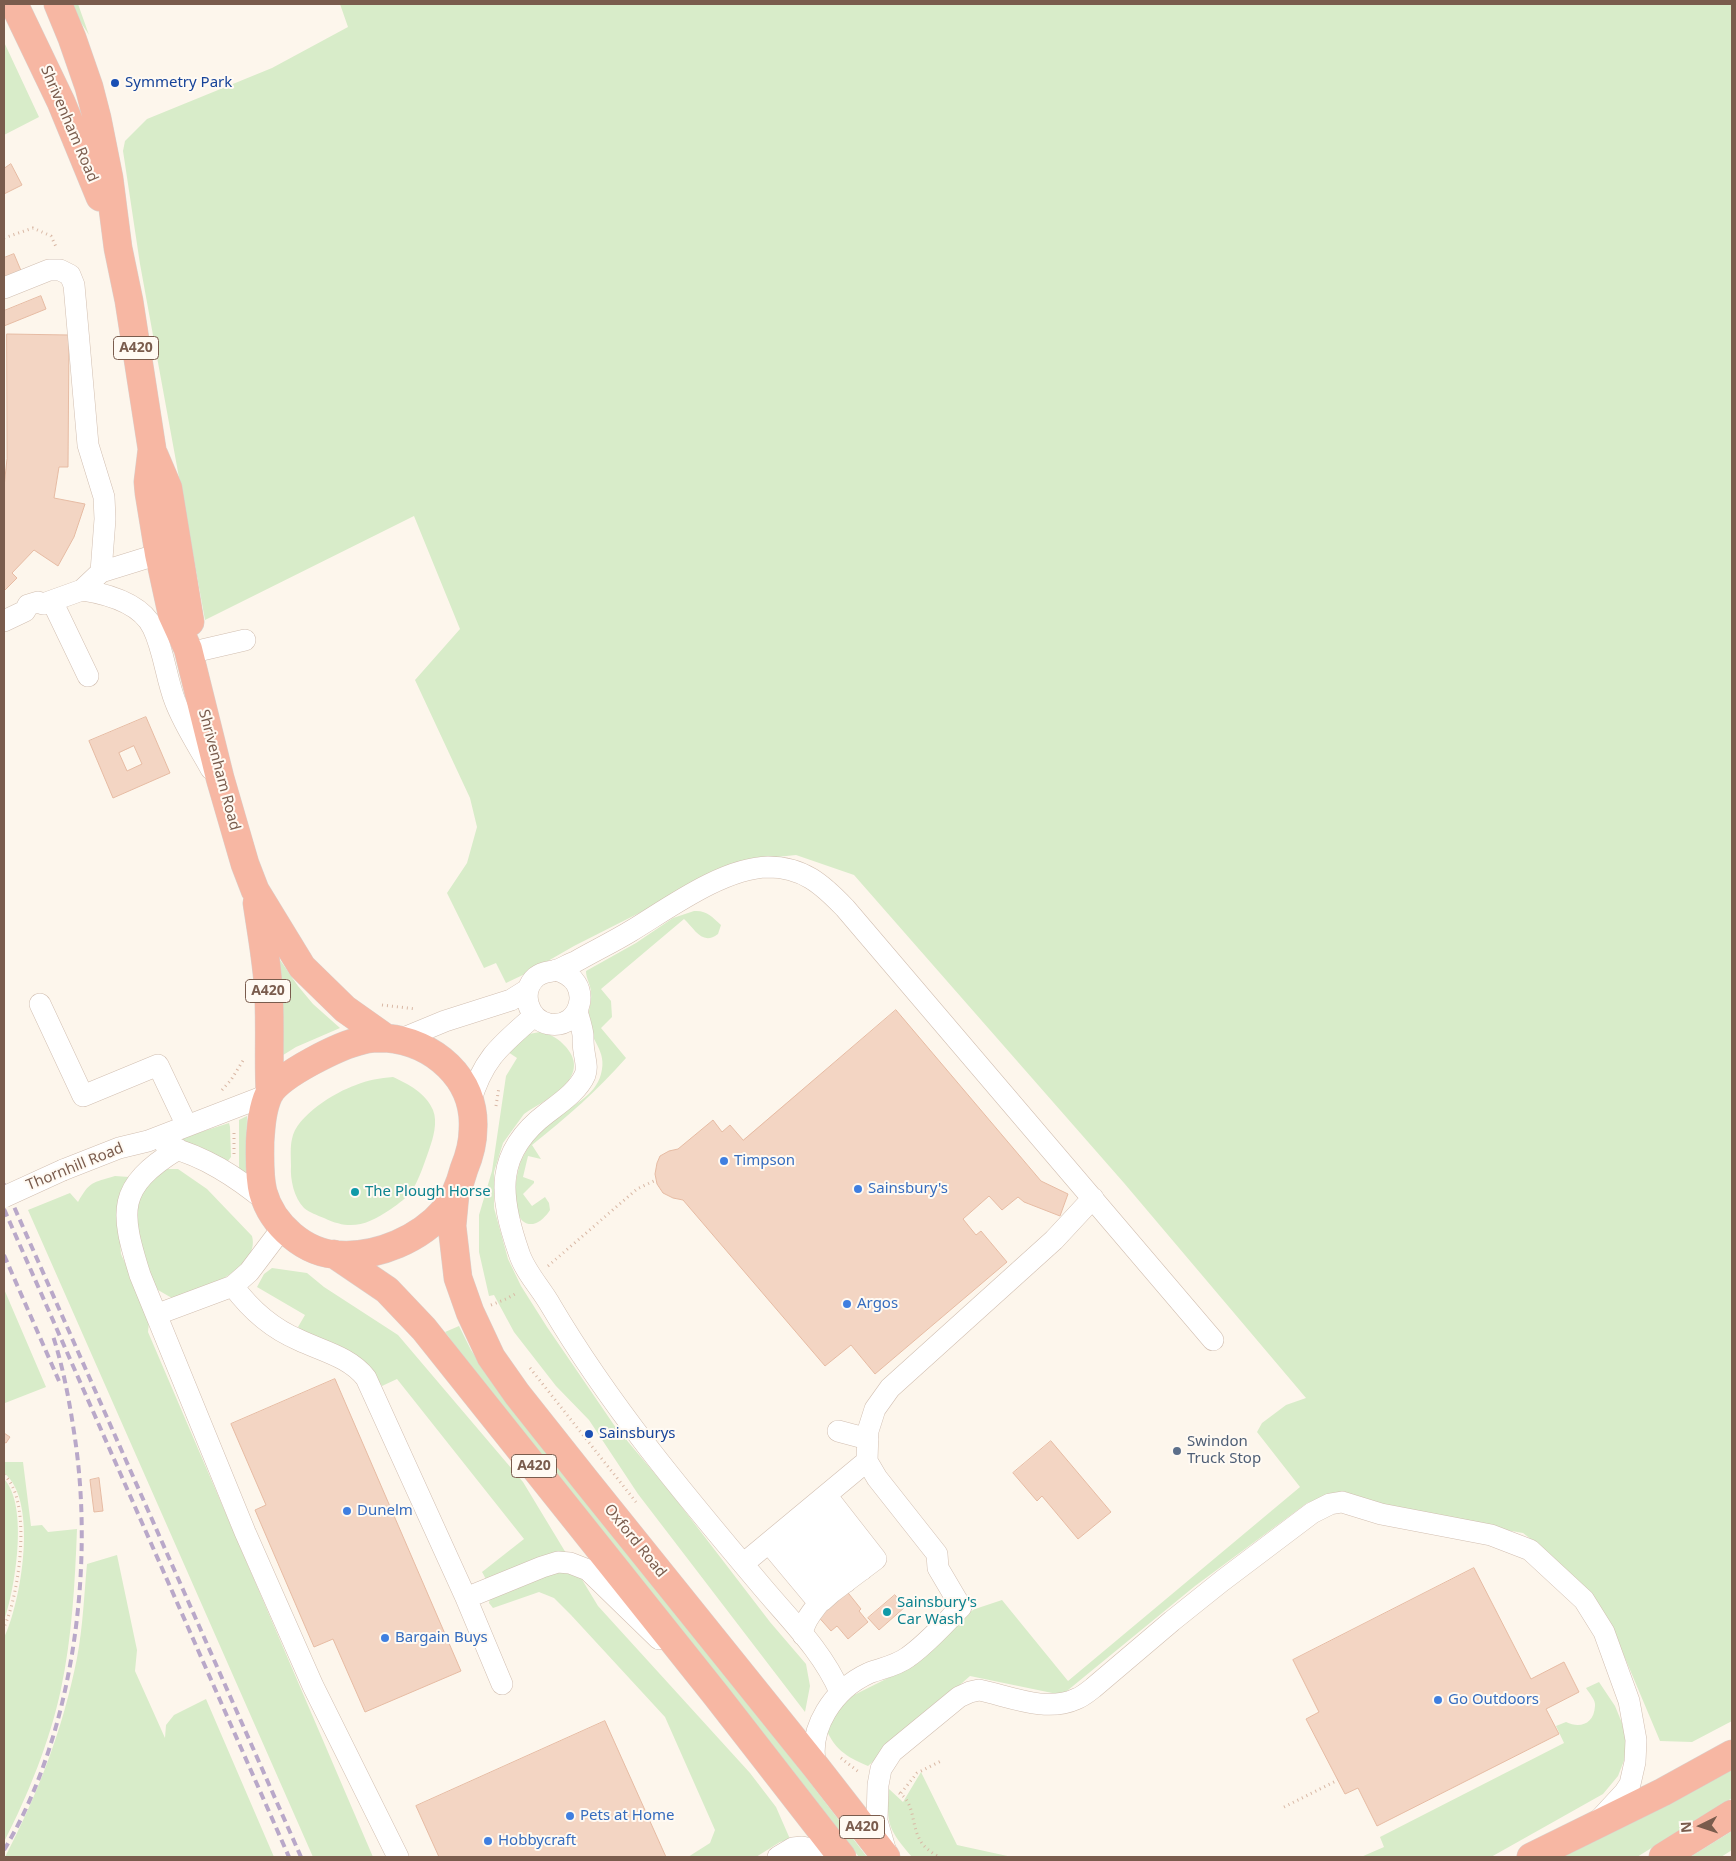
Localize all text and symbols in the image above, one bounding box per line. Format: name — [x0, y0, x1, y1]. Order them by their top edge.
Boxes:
street label: Shrivenham Road — [36, 63, 102, 185]
place label: Symmetry Park — [125, 74, 232, 92]
marker: Symmetry Park — [109, 77, 121, 89]
road number: A420 — [114, 336, 158, 359]
street label: Shrivenham Road — [194, 708, 244, 832]
road number: A420 — [246, 979, 290, 1002]
street label: Thornhill Road — [24, 1139, 126, 1195]
place label: Timpson — [734, 1152, 795, 1170]
marker: Timpson — [718, 1155, 730, 1167]
place label: Sainsbury's — [868, 1180, 948, 1198]
place label: The Plough Horse — [365, 1183, 491, 1201]
marker: Sainsbury's — [852, 1183, 864, 1195]
marker: The Plough Horse — [349, 1186, 361, 1198]
place label: Argos — [857, 1295, 898, 1313]
marker: Argos — [841, 1298, 853, 1310]
place label: Sainsburys — [599, 1425, 675, 1443]
marker: Sainsburys — [583, 1428, 595, 1440]
place label: Swindon Truck Stop — [1187, 1433, 1261, 1468]
marker: Swindon Truck Stop — [1171, 1445, 1183, 1457]
road number: A420 — [512, 1454, 556, 1478]
street label: Oxford Road — [600, 1501, 670, 1581]
place label: Dunelm — [357, 1502, 413, 1520]
marker: Dunelm — [341, 1505, 353, 1517]
place label: Sainsbury's Car Wash — [897, 1594, 977, 1629]
marker: Sainsbury's Car Wash — [881, 1606, 893, 1618]
place label: Bargain Buys — [395, 1629, 488, 1647]
marker: Bargain Buys — [379, 1632, 391, 1644]
place label: Go Outdoors — [1448, 1691, 1539, 1709]
marker: Go Outdoors — [1432, 1694, 1444, 1706]
north arrow — [1676, 1801, 1726, 1851]
place label: Pets at Home — [580, 1807, 674, 1825]
marker: Pets at Home — [564, 1810, 576, 1822]
road number: A420 — [840, 1815, 884, 1838]
text: N — [1676, 1821, 1695, 1833]
place label: Hobbycraft — [498, 1832, 576, 1850]
marker: Hobbycraft — [482, 1835, 494, 1847]

